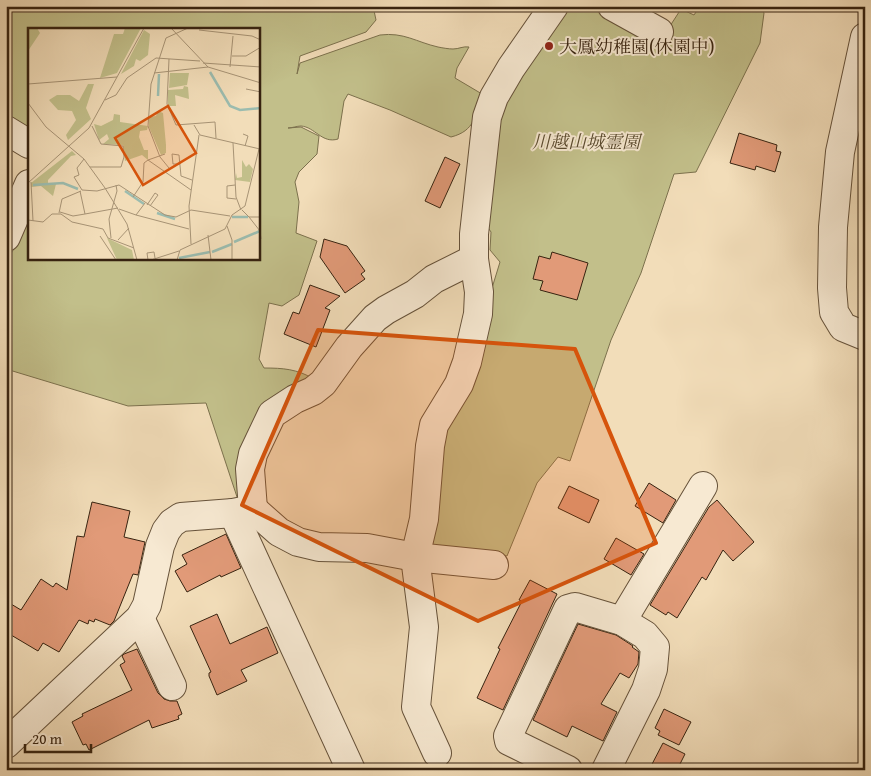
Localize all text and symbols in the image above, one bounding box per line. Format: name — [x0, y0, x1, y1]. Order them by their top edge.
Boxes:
inset map — [28, 28, 260, 260]
place label: 大鳳幼稚園(休園中) — [559, 33, 715, 60]
marker: 大鳳幼稚園(休園中) — [543, 40, 555, 52]
park label: 川越山城霊園 — [532, 128, 643, 155]
scale bar — [25, 721, 91, 753]
text: 20 m — [32, 728, 63, 749]

